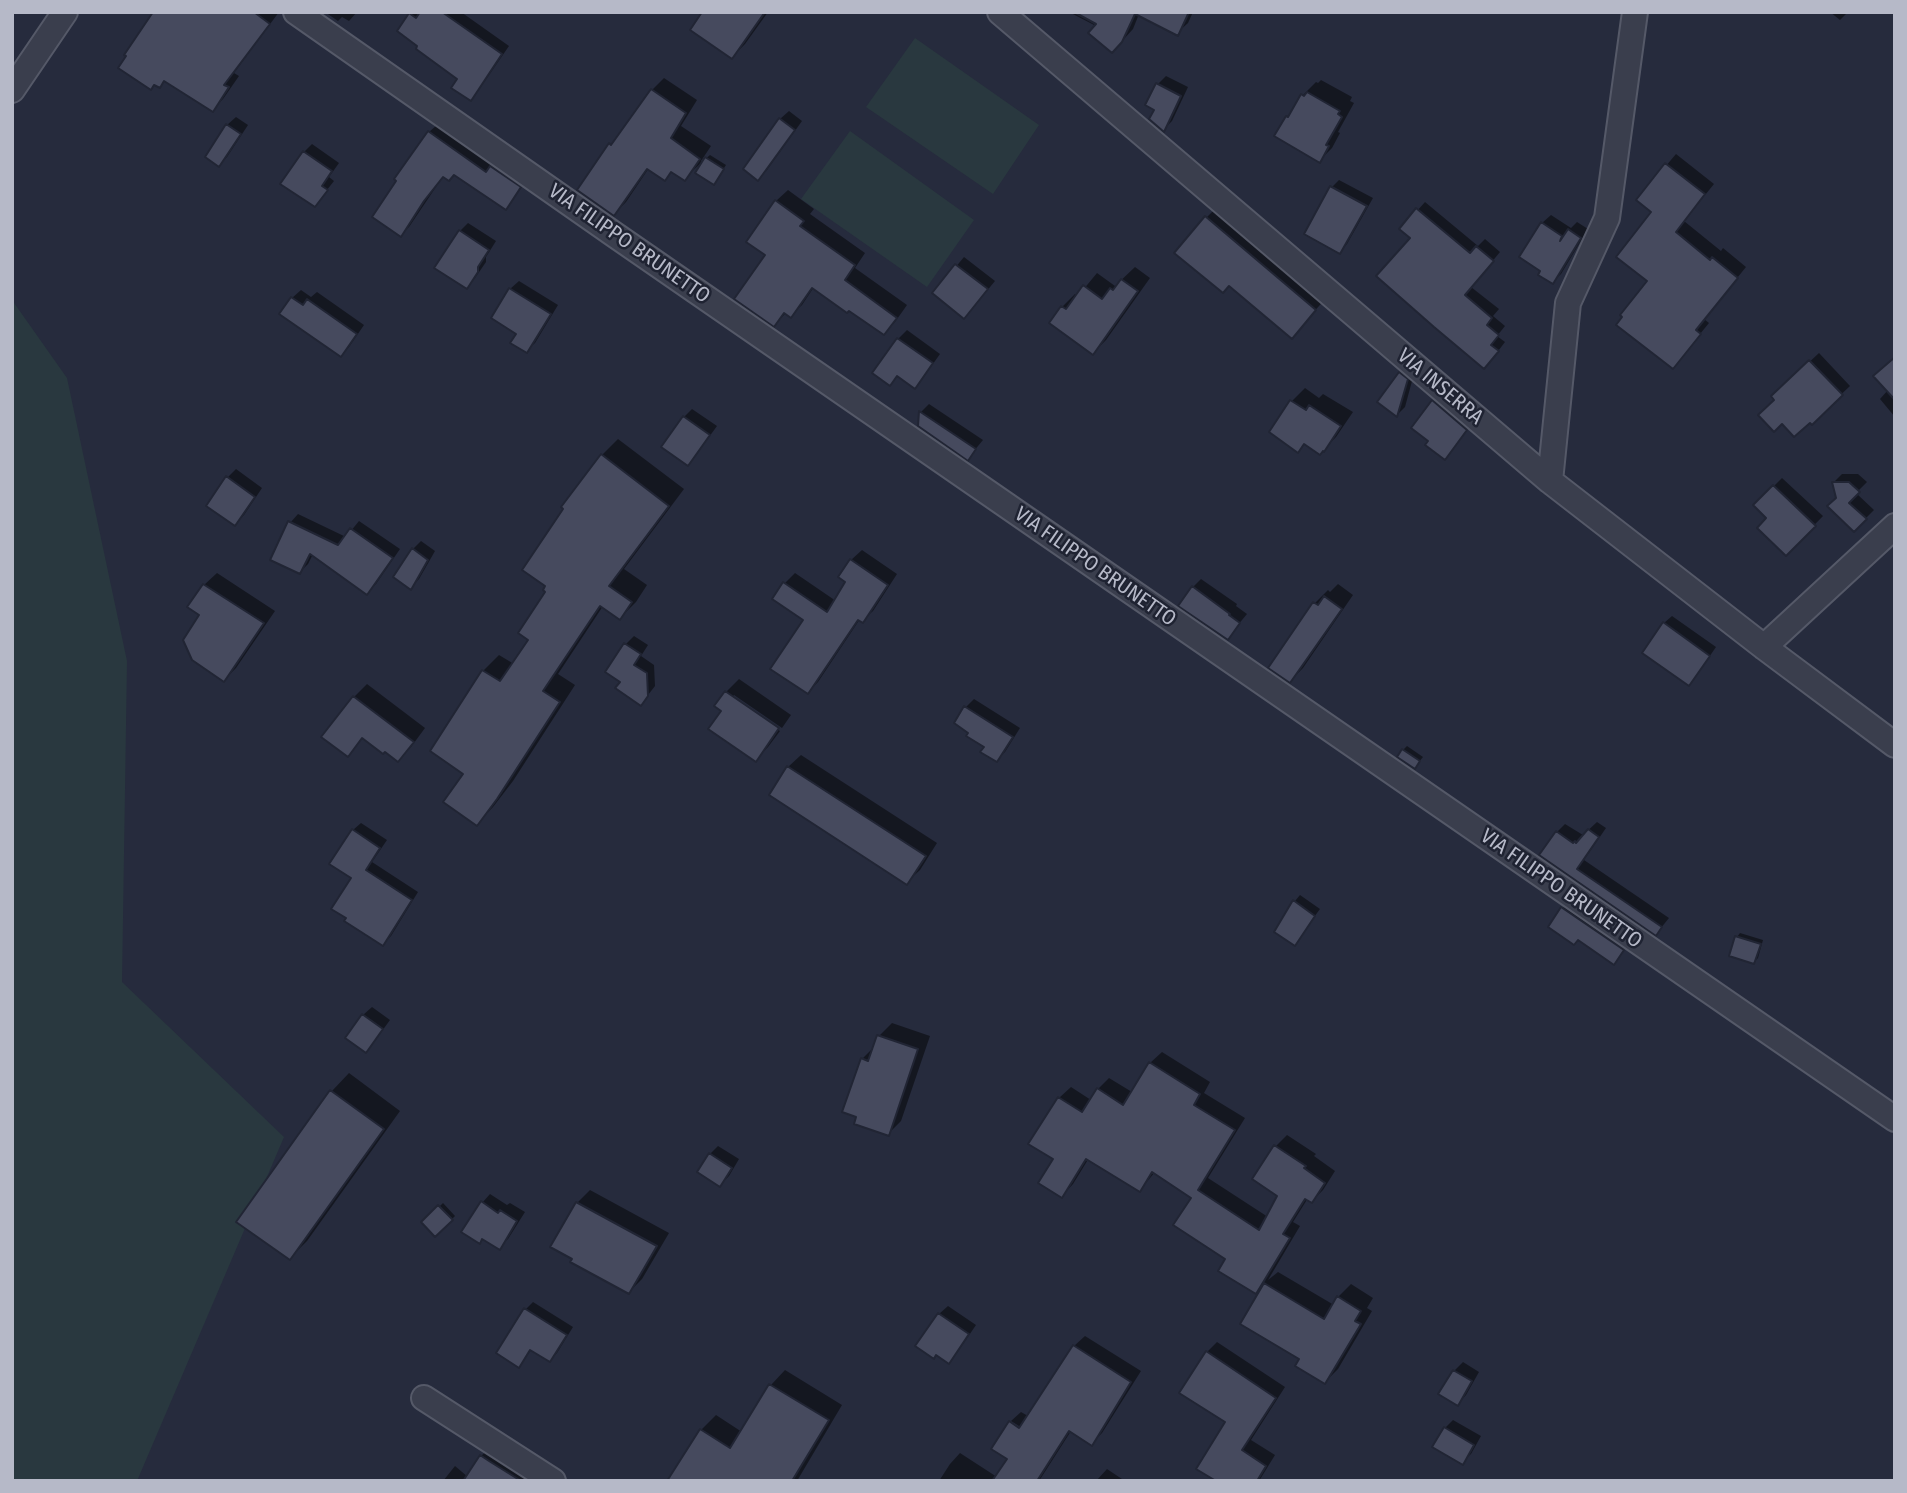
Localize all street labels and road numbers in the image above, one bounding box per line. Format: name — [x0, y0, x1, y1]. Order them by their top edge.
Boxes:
street label: VIA FILIPPO BRUNETTO — [543, 179, 715, 309]
street label: VIA INSERRA — [1392, 344, 1488, 430]
street label: VIA FILIPPO BRUNETTO — [1009, 502, 1181, 632]
street label: VIA FILIPPO BRUNETTO — [1475, 824, 1647, 954]

